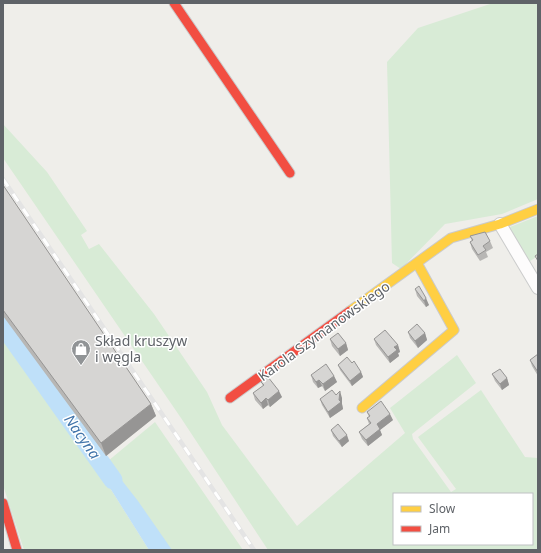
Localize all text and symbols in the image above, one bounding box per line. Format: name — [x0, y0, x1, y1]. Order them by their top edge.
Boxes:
street label: Karola Szymanowskiego — [254, 276, 393, 385]
place label: Skład kruszyw i węgla — [95, 331, 187, 366]
shop icon: Skład kruszyw i węgla — [70, 338, 92, 366]
water label: Nacyna — [60, 410, 106, 463]
legend — [393, 493, 533, 545]
text: Slow — [429, 500, 456, 517]
text: Jam — [428, 520, 450, 537]

